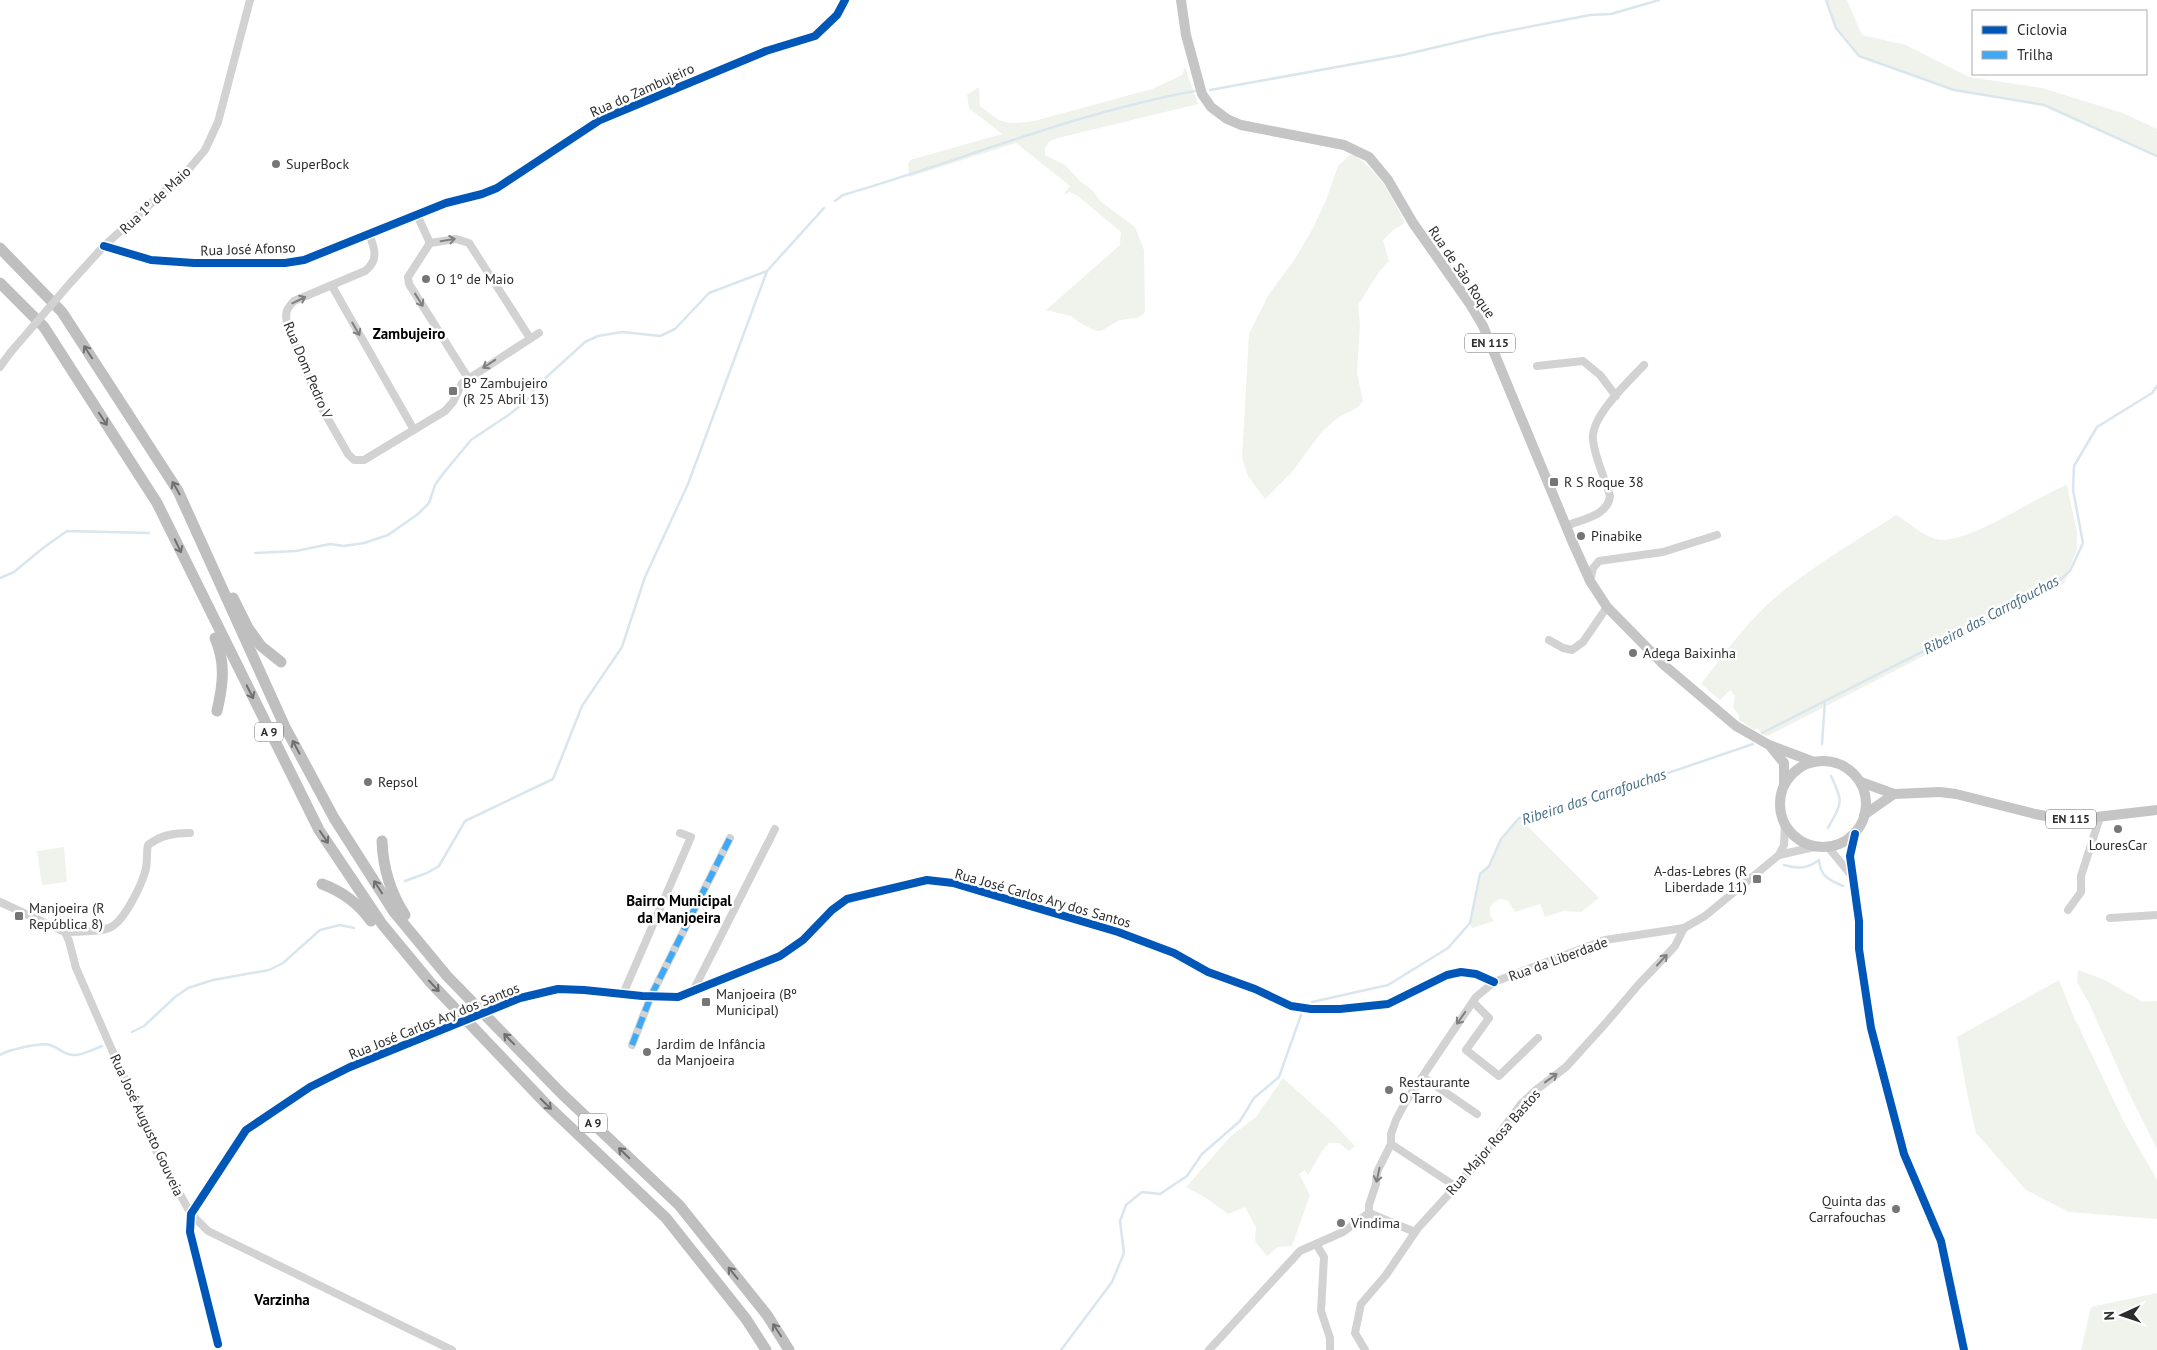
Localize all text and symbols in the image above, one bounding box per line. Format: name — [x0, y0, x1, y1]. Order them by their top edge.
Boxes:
legend — [1972, 10, 2147, 75]
text: Ciclovia — [2017, 20, 2067, 39]
text: Trilha — [2017, 45, 2053, 64]
street label: Rua do Zambujeiro — [587, 59, 697, 121]
place label: SuperBock — [286, 155, 349, 173]
marker: SuperBock — [270, 158, 282, 170]
street label: Rua 1º de Maio — [116, 162, 194, 238]
street label: Rua de São Roque — [1424, 222, 1500, 322]
one-way arrow — [439, 235, 455, 245]
street label: Rua José Afonso — [200, 238, 296, 260]
place label: O 1º de Maio — [436, 270, 514, 288]
marker: O 1º de Maio — [420, 273, 432, 285]
one-way arrow — [414, 292, 424, 306]
one-way arrow — [292, 295, 307, 305]
street label: Rua Dom Pedro V — [279, 319, 337, 421]
one-way arrow — [352, 321, 362, 335]
district label: Zambujeiro — [373, 324, 445, 343]
road number: EN 115 — [1465, 333, 1515, 352]
one-way arrow — [83, 345, 93, 359]
one-way arrow — [483, 360, 497, 370]
place label: Bº Zambujeiro (R 25 Abril 13) — [463, 374, 549, 408]
marker: Bº Zambujeiro (R 25 Abril 13) — [447, 385, 459, 397]
one-way arrow — [98, 411, 108, 425]
place label: R S Roque 38 — [1564, 473, 1644, 491]
marker: R S Roque 38 — [1548, 476, 1560, 488]
one-way arrow — [170, 482, 180, 496]
place label: Pinabike — [1591, 527, 1642, 545]
marker: Pinabike — [1575, 530, 1587, 542]
one-way arrow — [173, 539, 183, 554]
water label: Ribeira das Carrafouchas — [1920, 571, 2062, 658]
place label: Adega Baixinha — [1643, 644, 1736, 662]
marker: Adega Baixinha — [1627, 647, 1639, 659]
one-way arrow — [245, 685, 255, 700]
road number: A 9 — [255, 722, 283, 742]
one-way arrow — [291, 740, 300, 755]
water label: Ribeira das Carrafouchas — [1519, 764, 1668, 829]
place label: Repsol — [378, 773, 418, 791]
marker: Repsol — [362, 776, 374, 788]
road number: EN 115 — [2046, 810, 2096, 829]
marker: LouresCar — [2112, 823, 2124, 835]
one-way arrow — [318, 830, 329, 844]
place label: LouresCar — [2089, 836, 2148, 854]
place label: A-das-Lebres (R Liberdade 11) — [1654, 862, 1747, 896]
street label: Rua José Carlos Ary dos Santos — [953, 864, 1133, 932]
marker: A-das-Lebres (R Liberdade 11) — [1751, 873, 1763, 885]
one-way arrow — [373, 880, 384, 894]
district label: Bairro Municipal da Manjoeira — [626, 891, 732, 927]
place label: Manjoeira (R República 8) — [29, 899, 104, 933]
marker: Manjoeira (R República 8) — [13, 910, 25, 922]
street label: Rua da Liberdade — [1506, 933, 1610, 985]
one-way arrow — [1656, 954, 1668, 967]
street label: Rua José Carlos Ary dos Santos — [346, 978, 522, 1064]
one-way arrow — [428, 980, 440, 993]
place label: Manjoeira (Bº Municipal) — [716, 985, 797, 1019]
marker: Manjoeira (Bº Municipal) — [700, 996, 712, 1008]
one-way arrow — [1456, 1011, 1466, 1025]
one-way arrow — [503, 1033, 515, 1045]
place label: Jardim de Infância da Manjoeira — [656, 1035, 765, 1069]
marker: Jardim de Infância da Manjoeira — [641, 1046, 653, 1058]
street label: Rua José Augusto Gouveia — [106, 1051, 188, 1199]
place label: Restaurante O Tarro — [1399, 1073, 1470, 1107]
one-way arrow — [1544, 1073, 1557, 1084]
marker: Restaurante O Tarro — [1383, 1084, 1395, 1096]
street label: Rua Major Rosa Bastos — [1442, 1085, 1544, 1199]
one-way arrow — [540, 1098, 552, 1110]
road number: A 9 — [579, 1114, 607, 1132]
one-way arrow — [618, 1147, 631, 1159]
one-way arrow — [1373, 1167, 1382, 1183]
place label: Quinta das Carrafouchas — [1809, 1192, 1886, 1226]
marker: Quinta das Carrafouchas — [1890, 1203, 1902, 1215]
place label: Vindima — [1350, 1214, 1400, 1232]
marker: Vindima — [1335, 1217, 1347, 1229]
one-way arrow — [728, 1267, 739, 1280]
district label: Varzinha — [253, 1290, 310, 1309]
north arrow — [2097, 1290, 2147, 1340]
text: N — [2100, 1311, 2118, 1321]
one-way arrow — [772, 1324, 782, 1338]

